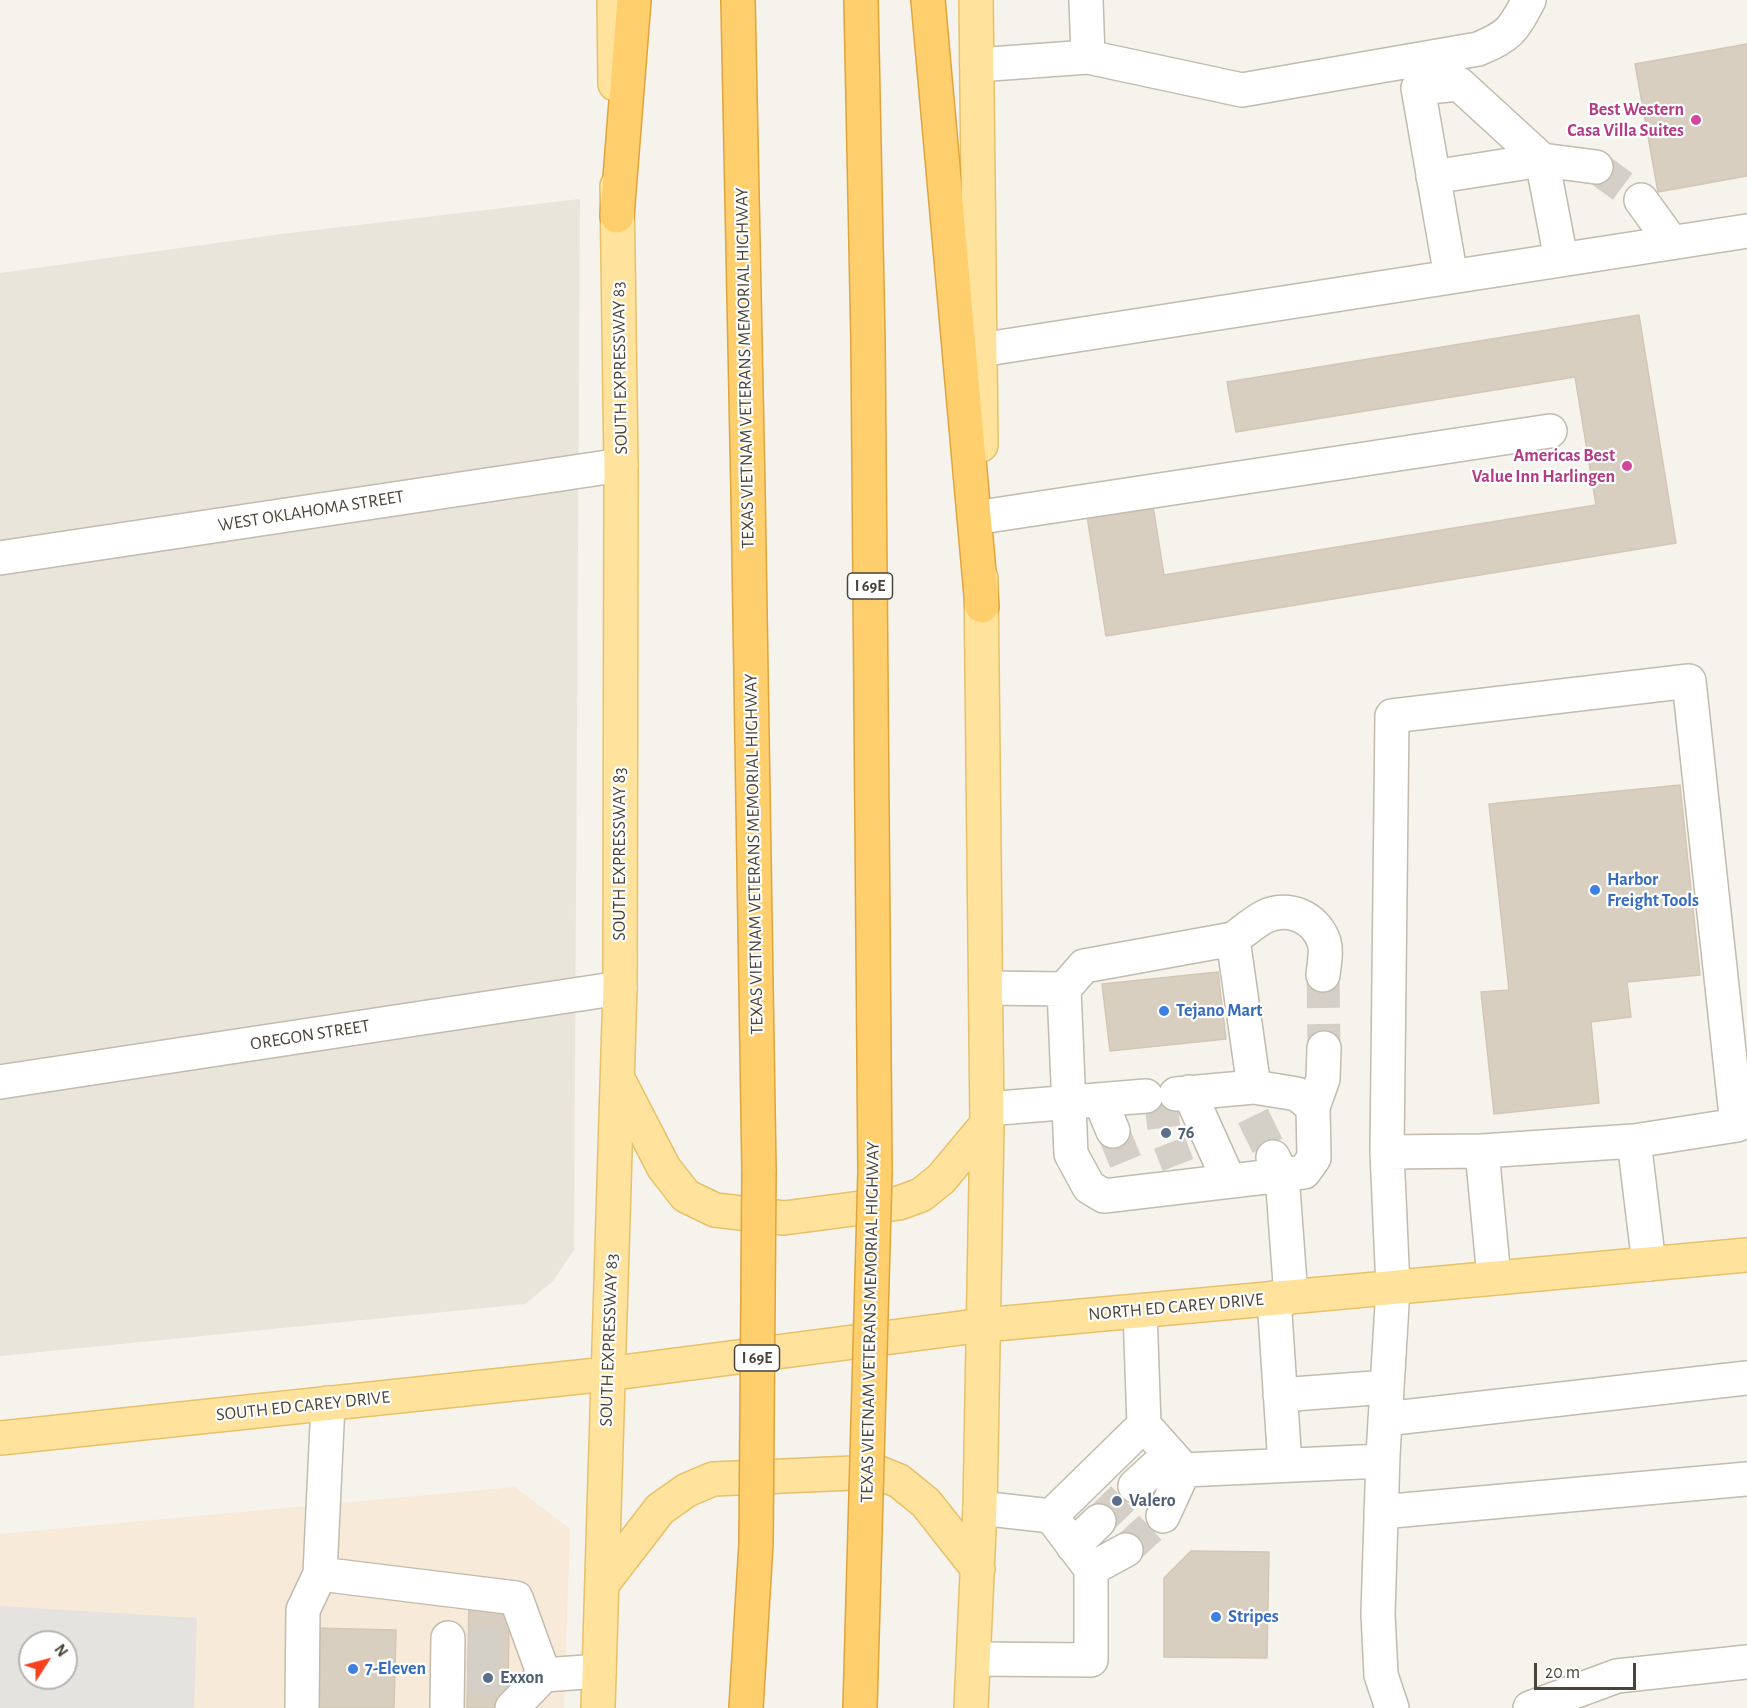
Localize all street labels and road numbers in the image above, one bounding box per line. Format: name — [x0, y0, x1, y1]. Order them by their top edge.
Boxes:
street label: TEXAS VIETNAM VETERANS MEMORIAL HIGHWAY — [731, 187, 759, 549]
street label: SOUTH EXPRESSWAY 83 — [608, 281, 632, 455]
street label: WEST OKLAHOMA STREET — [216, 486, 406, 536]
road number: I 69E — [848, 573, 892, 599]
street label: TEXAS VIETNAM VETERANS MEMORIAL HIGHWAY — [740, 673, 768, 1035]
street label: SOUTH EXPRESSWAY 83 — [609, 767, 631, 941]
street label: OREGON STREET — [249, 1015, 371, 1055]
street label: TEXAS VIETNAM VETERANS MEMORIAL HIGHWAY — [856, 1141, 884, 1503]
street label: SOUTH EXPRESSWAY 83 — [595, 1253, 623, 1427]
street label: NORTH ED CAREY DRIVE — [1087, 1289, 1265, 1325]
road number: I 69E — [734, 1345, 780, 1371]
street label: SOUTH ED CAREY DRIVE — [215, 1386, 391, 1426]

